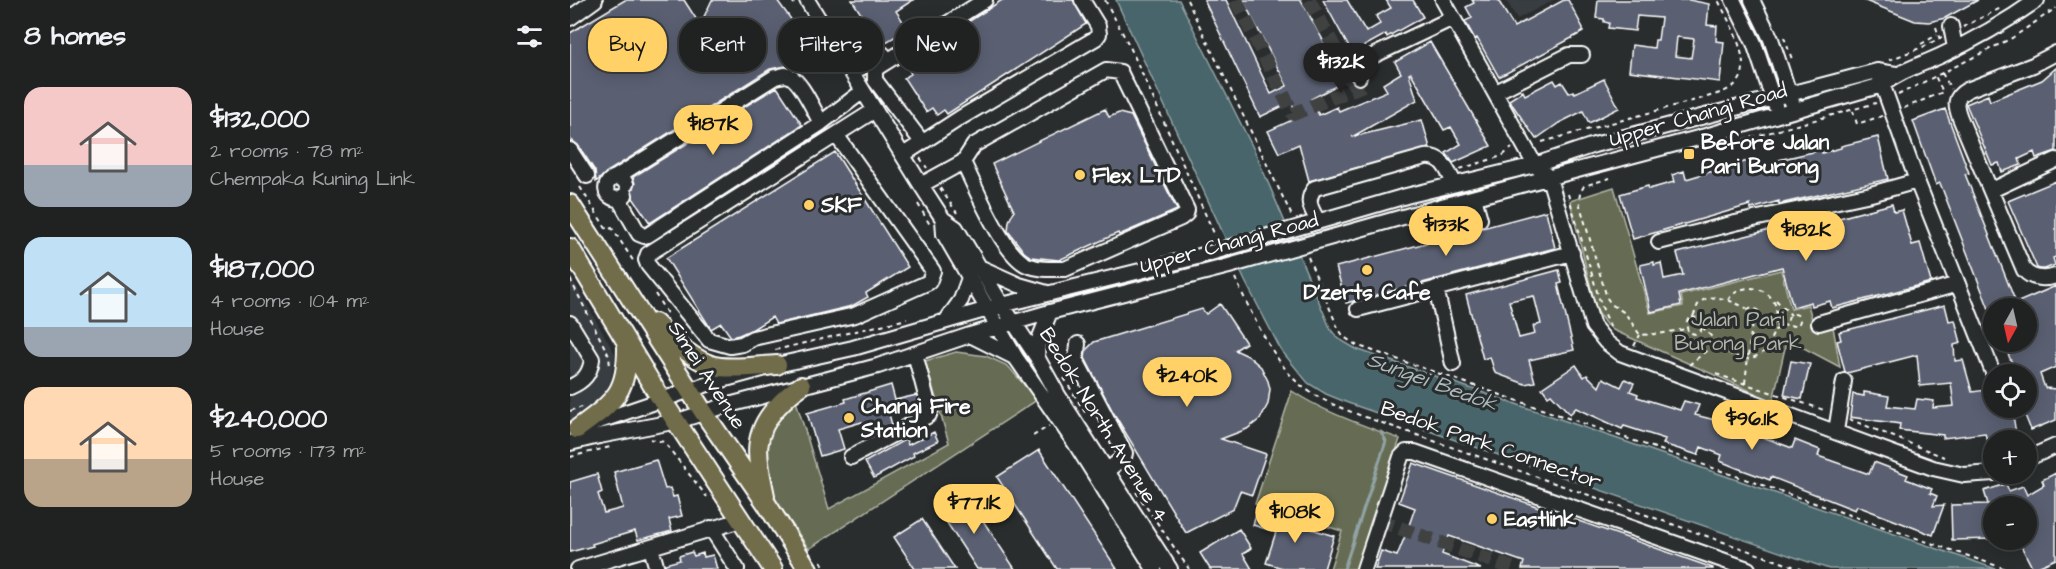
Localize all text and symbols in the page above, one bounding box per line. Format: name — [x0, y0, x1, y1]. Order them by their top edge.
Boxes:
text: 8 homes — [24, 18, 126, 54]
chip: Buy — [588, 18, 667, 72]
chip: Rent — [679, 18, 766, 72]
chip: Filters — [778, 18, 883, 72]
chip: New — [895, 18, 979, 72]
icon: filters — [513, 20, 546, 53]
pin: $132K — [1299, 43, 1383, 94]
text: $132K — [1317, 48, 1365, 76]
street label: Upper Changi Road — [1606, 76, 1791, 156]
text: $132,000 — [210, 101, 310, 137]
pin: $187K — [671, 105, 755, 156]
text: $187K — [687, 110, 739, 138]
icon: home — [72, 111, 144, 183]
place label: Before Jalan Pari Burong — [1701, 128, 1830, 183]
text: 2 rooms · 78 m² — [210, 137, 364, 165]
marker: Before Jalan Pari Burong — [1682, 147, 1696, 161]
place label: Flex LTD — [1092, 161, 1181, 190]
text: Chempaka Kuning Link — [210, 165, 415, 193]
marker: Flex LTD — [1073, 168, 1087, 182]
place label: SKF — [820, 191, 862, 220]
marker: SKF — [802, 198, 816, 212]
street label: Upper Changi Road — [1137, 205, 1322, 283]
pin: $133K — [1404, 206, 1488, 257]
text: $133K — [1423, 211, 1469, 239]
pin: $182K — [1764, 211, 1848, 262]
text: $182K — [1781, 216, 1831, 244]
text: $187,000 — [210, 251, 314, 287]
icon: home — [72, 261, 144, 333]
marker: D'zerts Cafe — [1360, 263, 1374, 277]
place label: D'zerts Cafe — [1303, 278, 1431, 307]
text: 4 rooms · 104 m² — [210, 287, 369, 315]
north arrow — [1983, 298, 2037, 352]
map controls — [1983, 298, 2037, 550]
park label: Jalan Pari Burong Park — [1674, 305, 1802, 360]
text: House — [210, 315, 264, 343]
street label: Simei Avenue — [661, 315, 753, 435]
street label: Bedok North Avenue 4 — [1032, 322, 1176, 528]
water label: Sungei Bedok — [1362, 344, 1502, 421]
pin: $240K — [1145, 357, 1229, 408]
text: $240K — [1157, 362, 1217, 390]
button: locate — [1983, 364, 2037, 418]
place label: Changi Fire Station — [860, 392, 971, 445]
street label: Bedok Park Connector — [1377, 394, 1605, 497]
pin: $96.1K — [1703, 400, 1801, 451]
text: $240,000 — [210, 401, 327, 437]
text: $96.1K — [1726, 405, 1778, 433]
icon: home — [72, 411, 144, 483]
marker: Changi Fire Station — [842, 411, 856, 425]
button: + — [1983, 430, 2037, 484]
text: 5 rooms · 173 m² — [210, 437, 366, 465]
text: House — [210, 465, 264, 493]
pin: $77.1K — [925, 484, 1023, 535]
text: $77.1K — [947, 489, 1001, 517]
pin: $108K — [1253, 493, 1337, 544]
button: − — [1983, 496, 2037, 550]
text: $108K — [1269, 498, 1321, 526]
place label: Eastlink — [1504, 505, 1576, 534]
marker: Eastlink — [1485, 512, 1499, 526]

